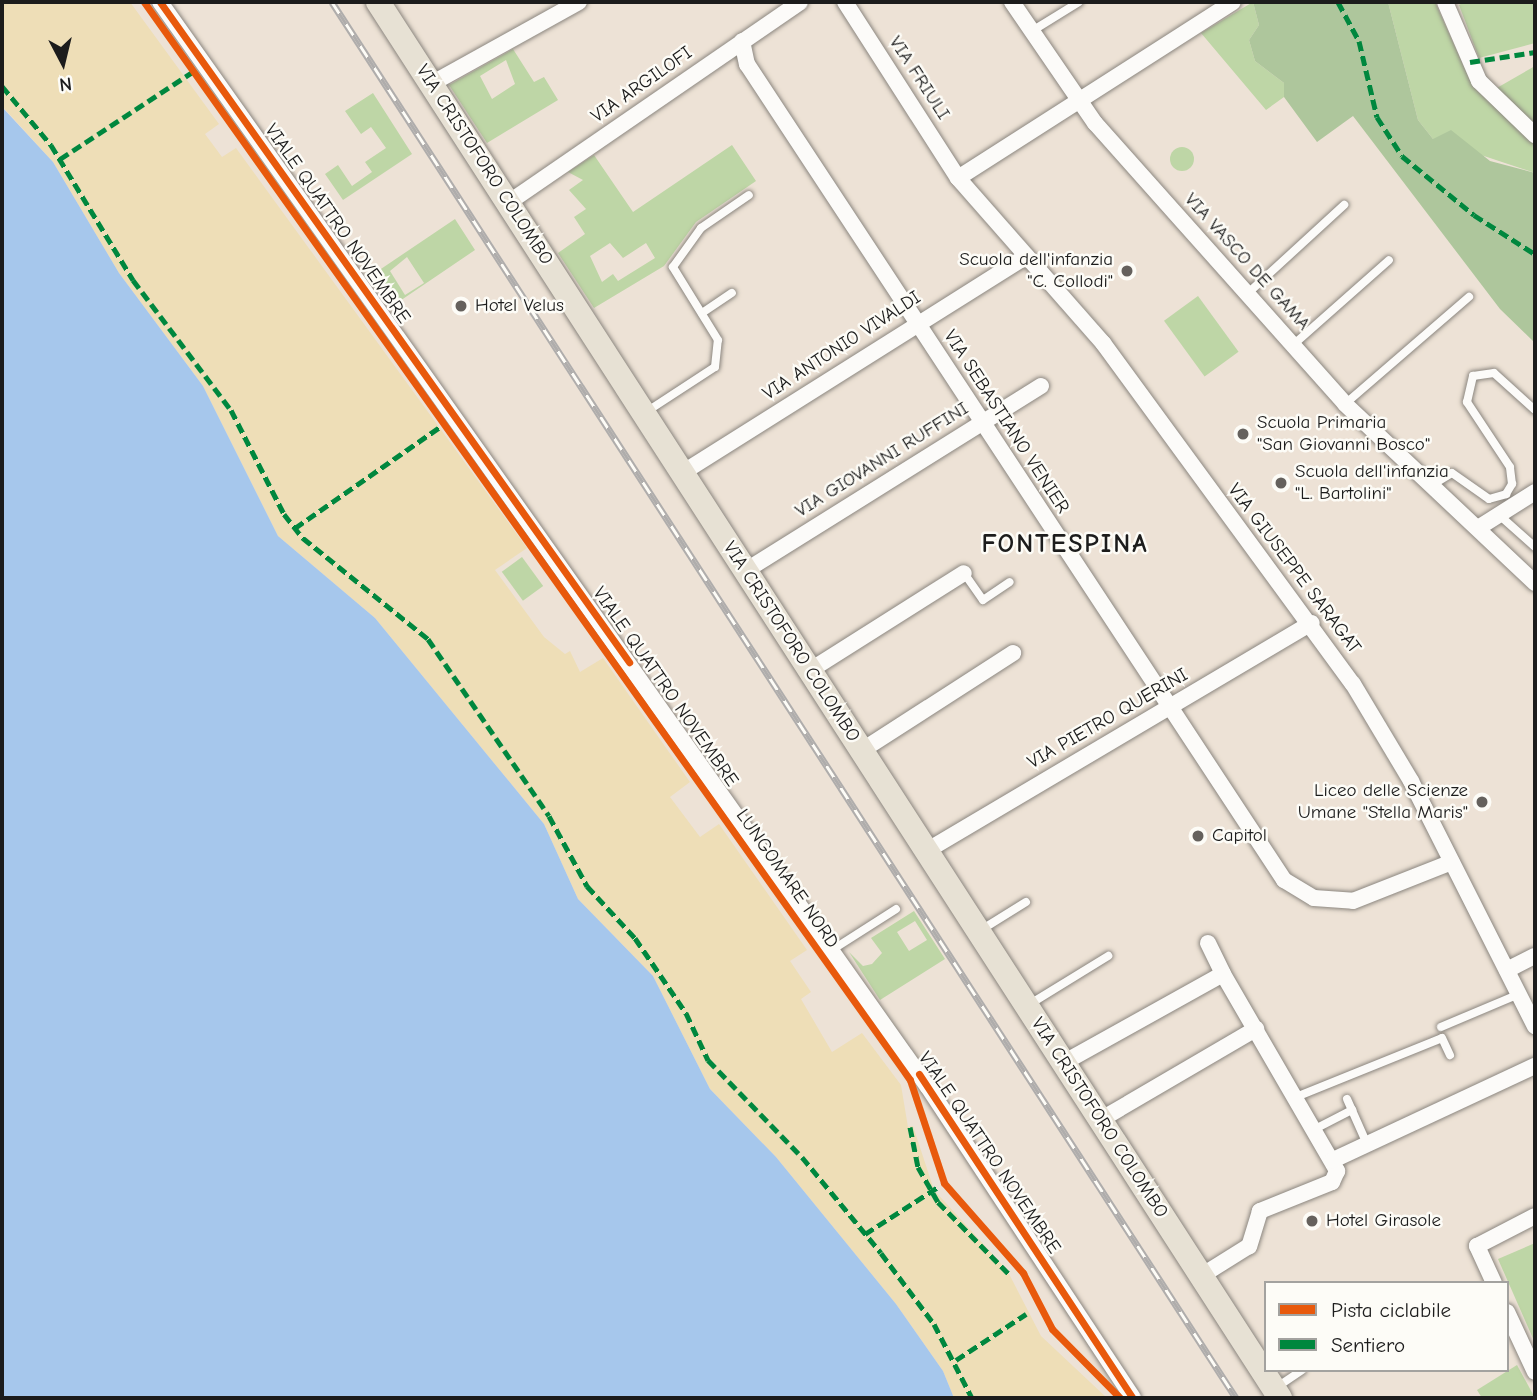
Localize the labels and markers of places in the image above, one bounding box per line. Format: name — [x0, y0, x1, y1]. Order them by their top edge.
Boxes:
place label: Scuola dell'infanzia "C. Collodi" — [959, 249, 1113, 293]
marker: Scuola dell'infanzia "C. Collodi" — [1119, 263, 1135, 279]
place label: Hotel Velus — [475, 295, 564, 317]
marker: Hotel Velus — [453, 298, 469, 314]
place label: Scuola Primaria "San Giovanni Bosco" — [1257, 412, 1430, 456]
marker: Scuola Primaria "San Giovanni Bosco" — [1235, 426, 1251, 442]
place label: Scuola dell'infanzia "L. Bartolini" — [1295, 461, 1449, 505]
marker: Scuola dell'infanzia "L. Bartolini" — [1273, 475, 1289, 491]
place label: Liceo delle Scienze Umane "Stella Maris" — [1298, 780, 1468, 824]
marker: Liceo delle Scienze Umane "Stella Maris" — [1474, 794, 1490, 810]
place label: Capitol — [1212, 825, 1267, 847]
marker: Capitol — [1190, 828, 1206, 844]
place label: Hotel Girasole — [1326, 1210, 1441, 1232]
marker: Hotel Girasole — [1304, 1213, 1320, 1229]

